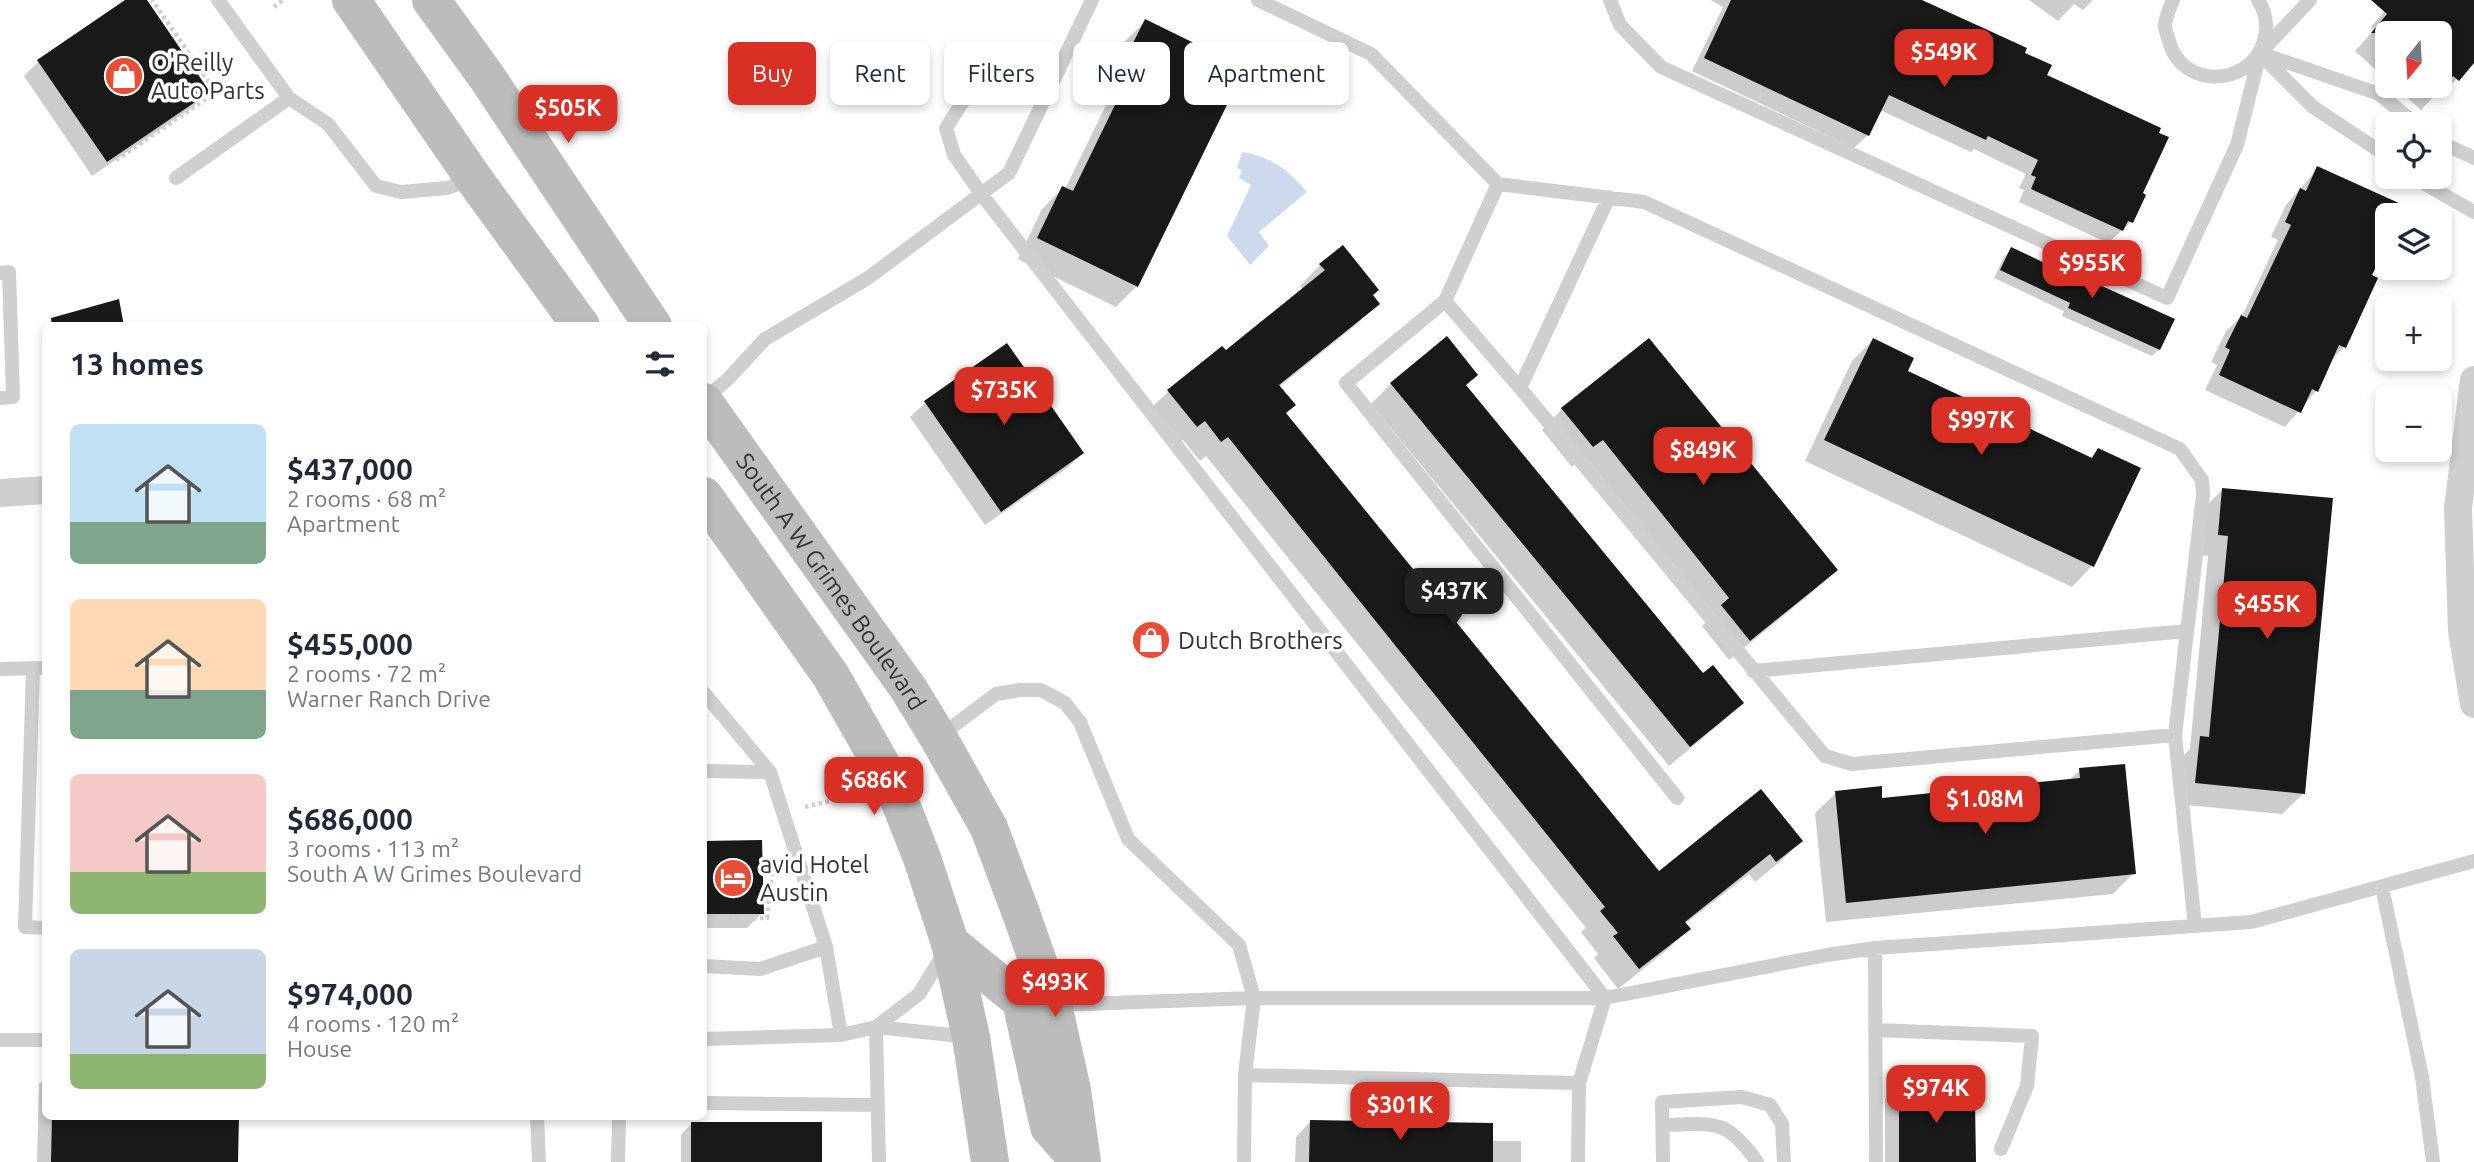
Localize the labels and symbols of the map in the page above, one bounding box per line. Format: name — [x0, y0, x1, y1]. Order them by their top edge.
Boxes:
north arrow — [2375, 21, 2452, 98]
pin: $549K — [1895, 29, 1993, 89]
place label: O'Reilly Auto Parts — [151, 49, 265, 104]
shop icon: O'Reilly Auto Parts — [103, 55, 145, 97]
pin: $505K — [519, 86, 617, 145]
pin: $955K — [2043, 240, 2141, 300]
pin: $735K — [955, 368, 1053, 427]
pin: $997K — [1932, 398, 2030, 457]
pin: $849K — [1654, 428, 1752, 487]
street label: South A W Grimes Boulevard — [731, 448, 931, 715]
pin: $437K — [1405, 568, 1503, 628]
pin: $455K — [2218, 582, 2316, 641]
shop icon: Dutch Brothers — [1130, 619, 1172, 661]
place label: Dutch Brothers — [1178, 627, 1343, 654]
pin: $686K — [825, 758, 923, 817]
pin: $1.08M — [1928, 776, 2042, 836]
place label: avid Hotel Austin — [760, 851, 869, 906]
hotel icon: avid Hotel Austin — [712, 857, 754, 899]
pin: $493K — [1006, 960, 1104, 1019]
pin: $974K — [1887, 1066, 1985, 1125]
pin: $301K — [1351, 1082, 1449, 1142]

